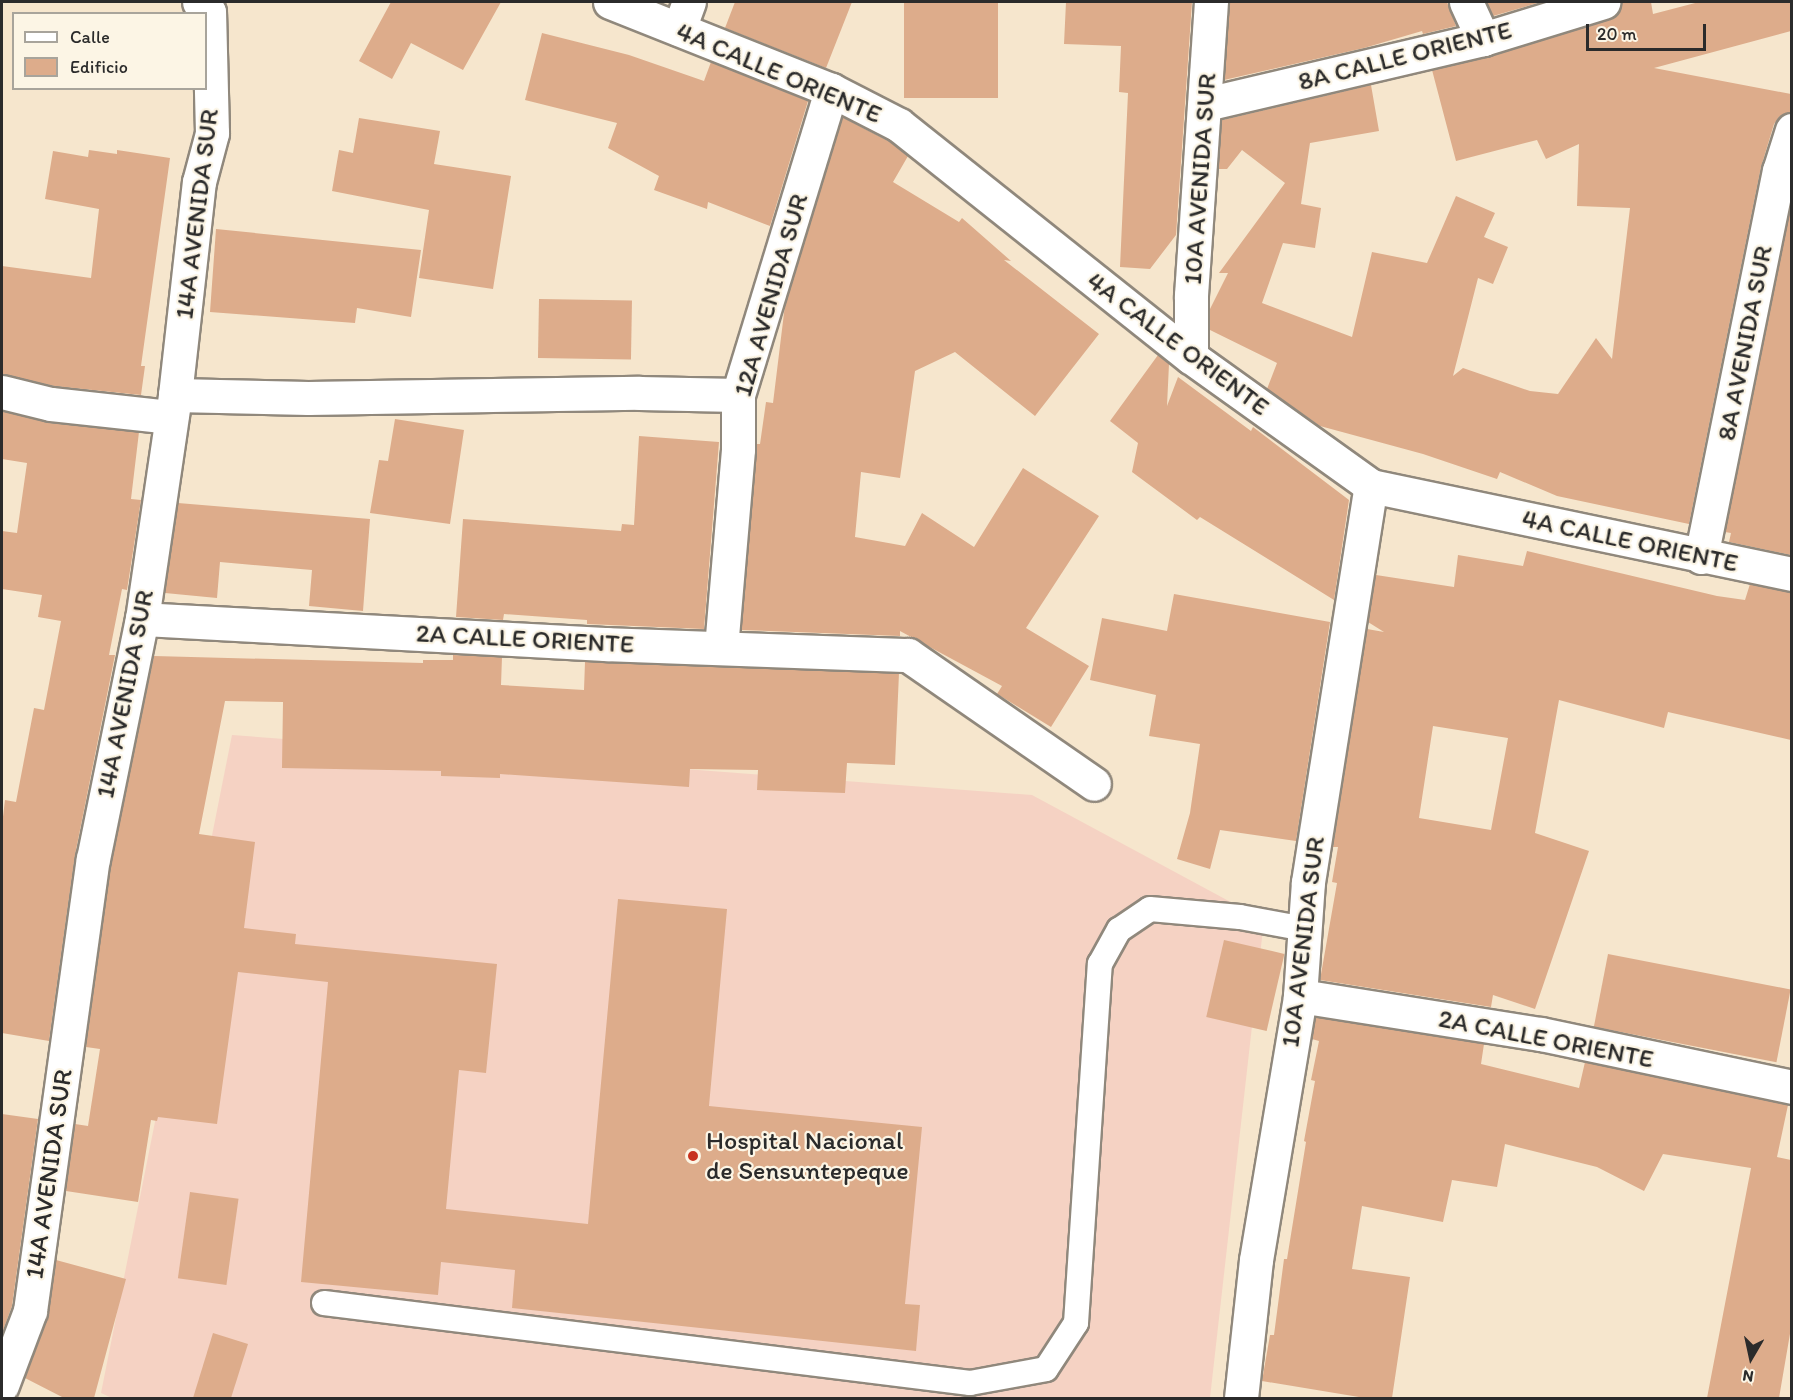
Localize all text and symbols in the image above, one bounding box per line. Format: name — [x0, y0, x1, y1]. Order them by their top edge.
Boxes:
legend — [12, 12, 207, 90]
scale bar — [1589, 12, 1709, 50]
street label: 8A CALLE ORIENTE — [1295, 14, 1515, 98]
street label: 4A CALLE ORIENTE — [671, 16, 887, 130]
text: 20 m — [1597, 23, 1637, 45]
text: Calle — [70, 26, 110, 48]
text: Edificio — [70, 56, 128, 78]
street label: 10A AVENIDA SUR — [1177, 73, 1223, 285]
street label: 14A AVENIDA SUR — [169, 108, 225, 320]
street label: 12A AVENIDA SUR — [727, 190, 815, 400]
street label: 8A AVENIDA SUR — [1711, 243, 1779, 443]
street label: 4A CALLE ORIENTE — [1081, 265, 1275, 423]
street label: 4A CALLE ORIENTE — [1519, 503, 1741, 579]
street label: 14A AVENIDA SUR — [90, 588, 160, 800]
street label: 2A CALLE ORIENTE — [415, 618, 635, 660]
street label: 10A AVENIDA SUR — [1275, 835, 1331, 1049]
street label: 2A CALLE ORIENTE — [1436, 1003, 1656, 1075]
street label: 14A AVENIDA SUR — [19, 1068, 79, 1280]
place label: Hospital Nacional de Sensuntepeque — [706, 1125, 908, 1186]
marker: Hospital Nacional de Sensuntepeque — [684, 1147, 702, 1165]
north arrow — [1721, 1328, 1781, 1388]
text: N — [1741, 1366, 1755, 1387]

